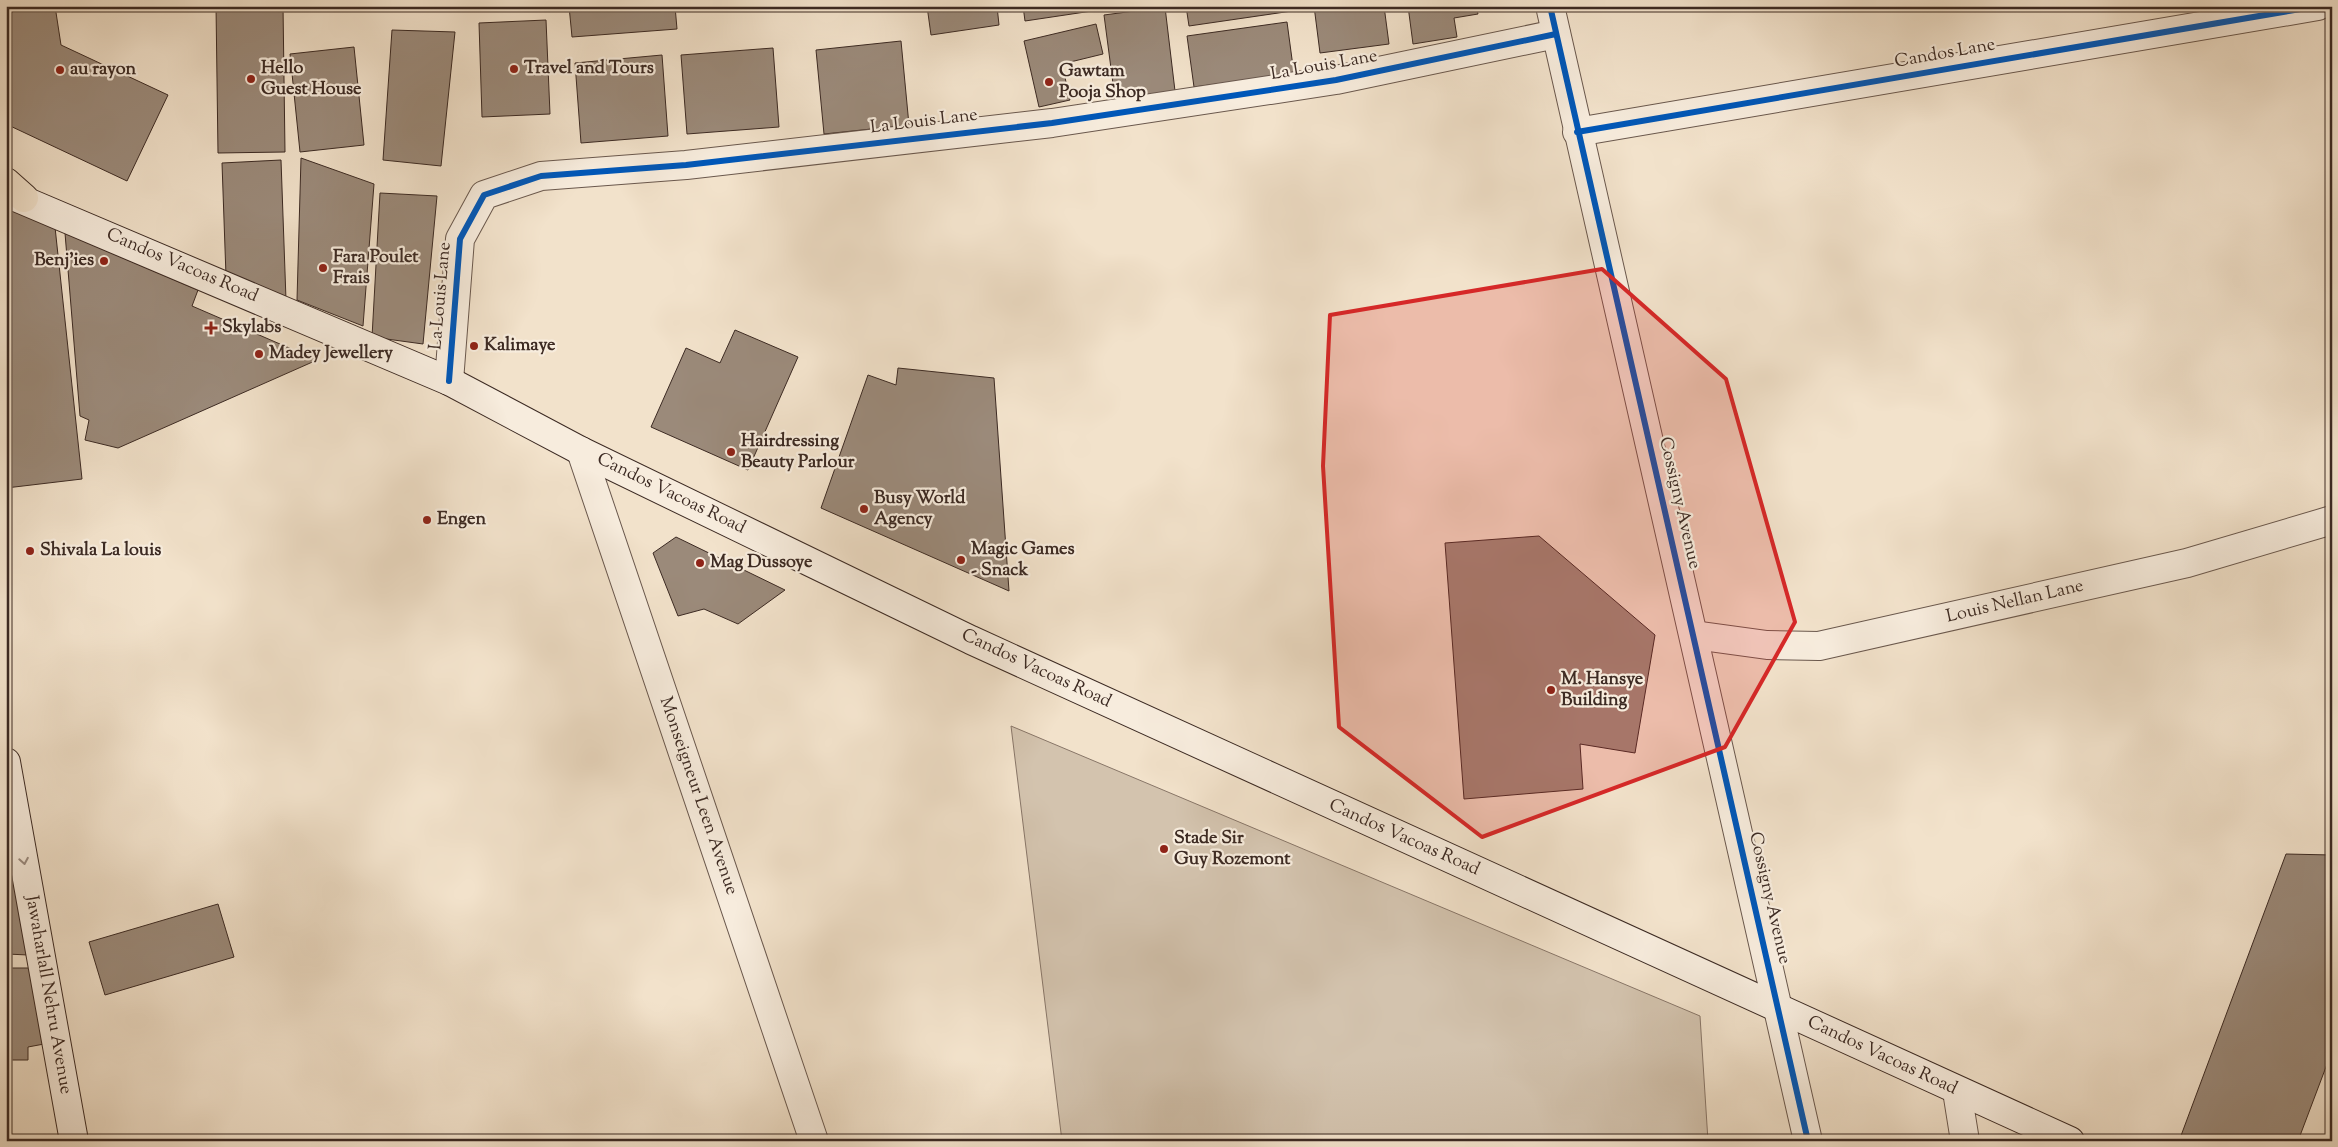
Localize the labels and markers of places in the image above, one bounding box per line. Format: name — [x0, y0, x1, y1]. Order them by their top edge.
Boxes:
place label: Hello Guest House — [261, 56, 362, 103]
place label: Travel and Tours — [524, 56, 654, 82]
place label: au rayon — [70, 57, 137, 83]
place label: Gawtam Pooja Shop — [1059, 59, 1146, 106]
marker: Travel and Tours — [508, 63, 520, 75]
marker: au rayon — [54, 64, 66, 76]
marker: Hello Guest House — [245, 73, 257, 85]
marker: Gawtam Pooja Shop — [1043, 76, 1055, 88]
place label: Fara Poulet Frais — [333, 245, 419, 292]
place label: Benj'ies — [34, 248, 94, 274]
marker: Benj'ies — [98, 255, 110, 267]
marker: Fara Poulet Frais — [317, 262, 329, 274]
place label: Skylabs — [222, 315, 281, 341]
marker: Skylabs — [204, 321, 218, 335]
place label: Kalimaye — [484, 333, 556, 359]
marker: Kalimaye — [468, 340, 480, 352]
place label: Madey Jewellery — [269, 341, 393, 367]
marker: Madey Jewellery — [253, 348, 265, 360]
place label: Hairdressing Beauty Parlour — [741, 429, 855, 476]
marker: Hairdressing Beauty Parlour — [725, 446, 737, 458]
place label: Busy World Agency — [874, 486, 966, 533]
marker: Busy World Agency — [858, 503, 870, 515]
place label: Engen — [437, 507, 486, 533]
marker: Engen — [421, 514, 433, 526]
place label: Magic Games - Snack — [971, 537, 1075, 584]
place label: Shivala La louis — [40, 538, 161, 564]
marker: Shivala La louis — [24, 545, 36, 557]
place label: Mag Dussoye — [710, 550, 813, 576]
marker: Magic Games - Snack — [955, 554, 967, 566]
marker: Mag Dussoye — [694, 557, 706, 569]
place label: M. Hansye Building — [1561, 667, 1644, 714]
marker: M. Hansye Building — [1545, 684, 1557, 696]
place label: Stade Sir Guy Rozemont — [1174, 826, 1291, 873]
marker: Stade Sir Guy Rozemont — [1158, 843, 1170, 855]

